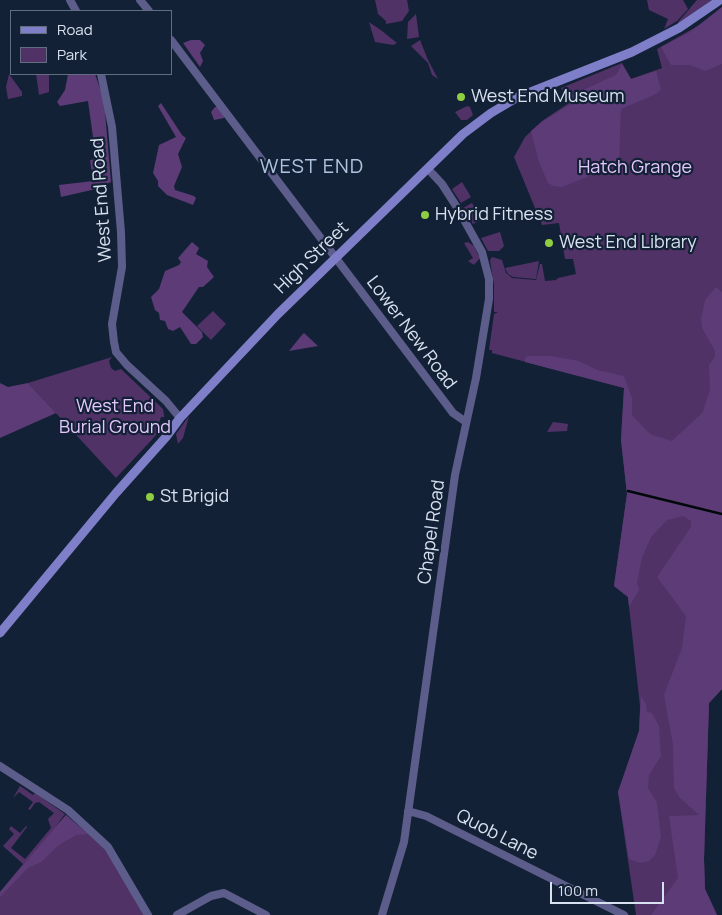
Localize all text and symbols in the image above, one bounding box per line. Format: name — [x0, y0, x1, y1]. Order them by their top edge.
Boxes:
legend — [10, 10, 172, 75]
text: Road — [57, 19, 93, 40]
text: Park — [57, 44, 87, 65]
place label: West End Museum — [471, 86, 624, 108]
marker: West End Museum — [455, 91, 467, 103]
street label: West End Road — [87, 137, 117, 263]
district label: WEST END — [259, 155, 365, 179]
park label: Hatch Grange — [578, 157, 692, 179]
place label: Hybrid Fitness — [435, 204, 553, 226]
marker: Hybrid Fitness — [419, 209, 431, 221]
street label: High Street — [271, 217, 353, 299]
place label: West End Library — [559, 232, 697, 254]
marker: West End Library — [543, 237, 555, 249]
street label: Lower New Road — [361, 272, 461, 394]
park label: West End Burial Ground — [59, 396, 171, 438]
street label: Chapel Road — [414, 478, 450, 586]
place label: St Brigid — [160, 486, 229, 508]
marker: St Brigid — [144, 491, 156, 503]
street label: Quob Lane — [452, 805, 542, 865]
scale bar — [552, 872, 666, 904]
text: 100 m — [558, 880, 598, 901]

